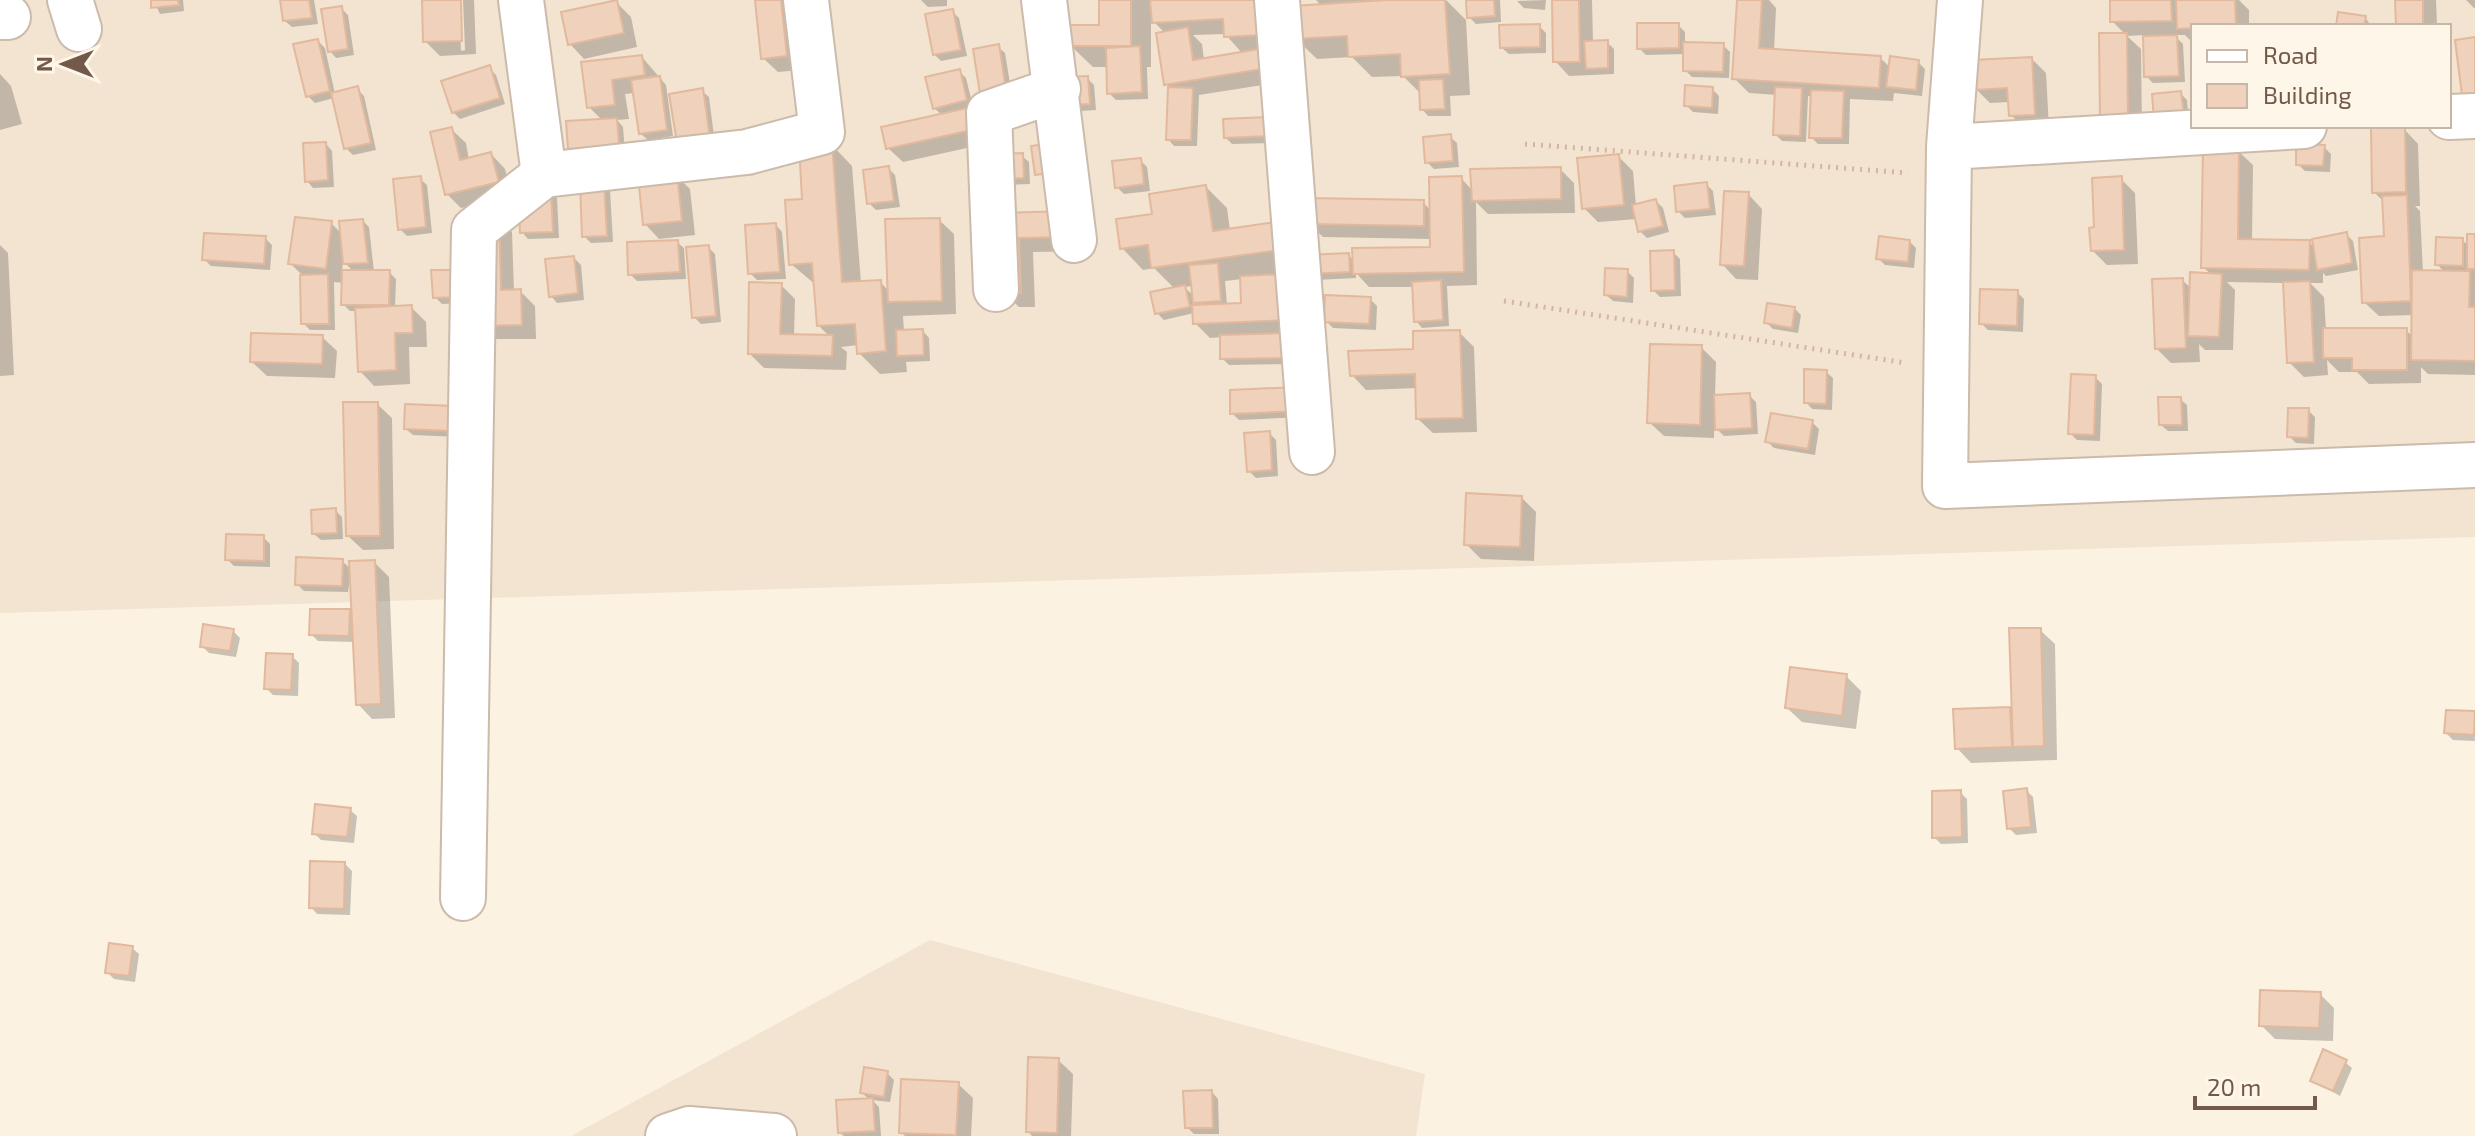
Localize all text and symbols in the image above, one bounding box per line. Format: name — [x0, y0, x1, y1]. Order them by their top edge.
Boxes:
north arrow — [24, 24, 104, 104]
legend — [2191, 24, 2451, 128]
text: Road — [2263, 40, 2318, 69]
text: N — [30, 56, 56, 72]
text: Building — [2263, 80, 2352, 109]
scale bar — [2195, 1060, 2315, 1110]
text: 20 m — [2207, 1072, 2261, 1101]

